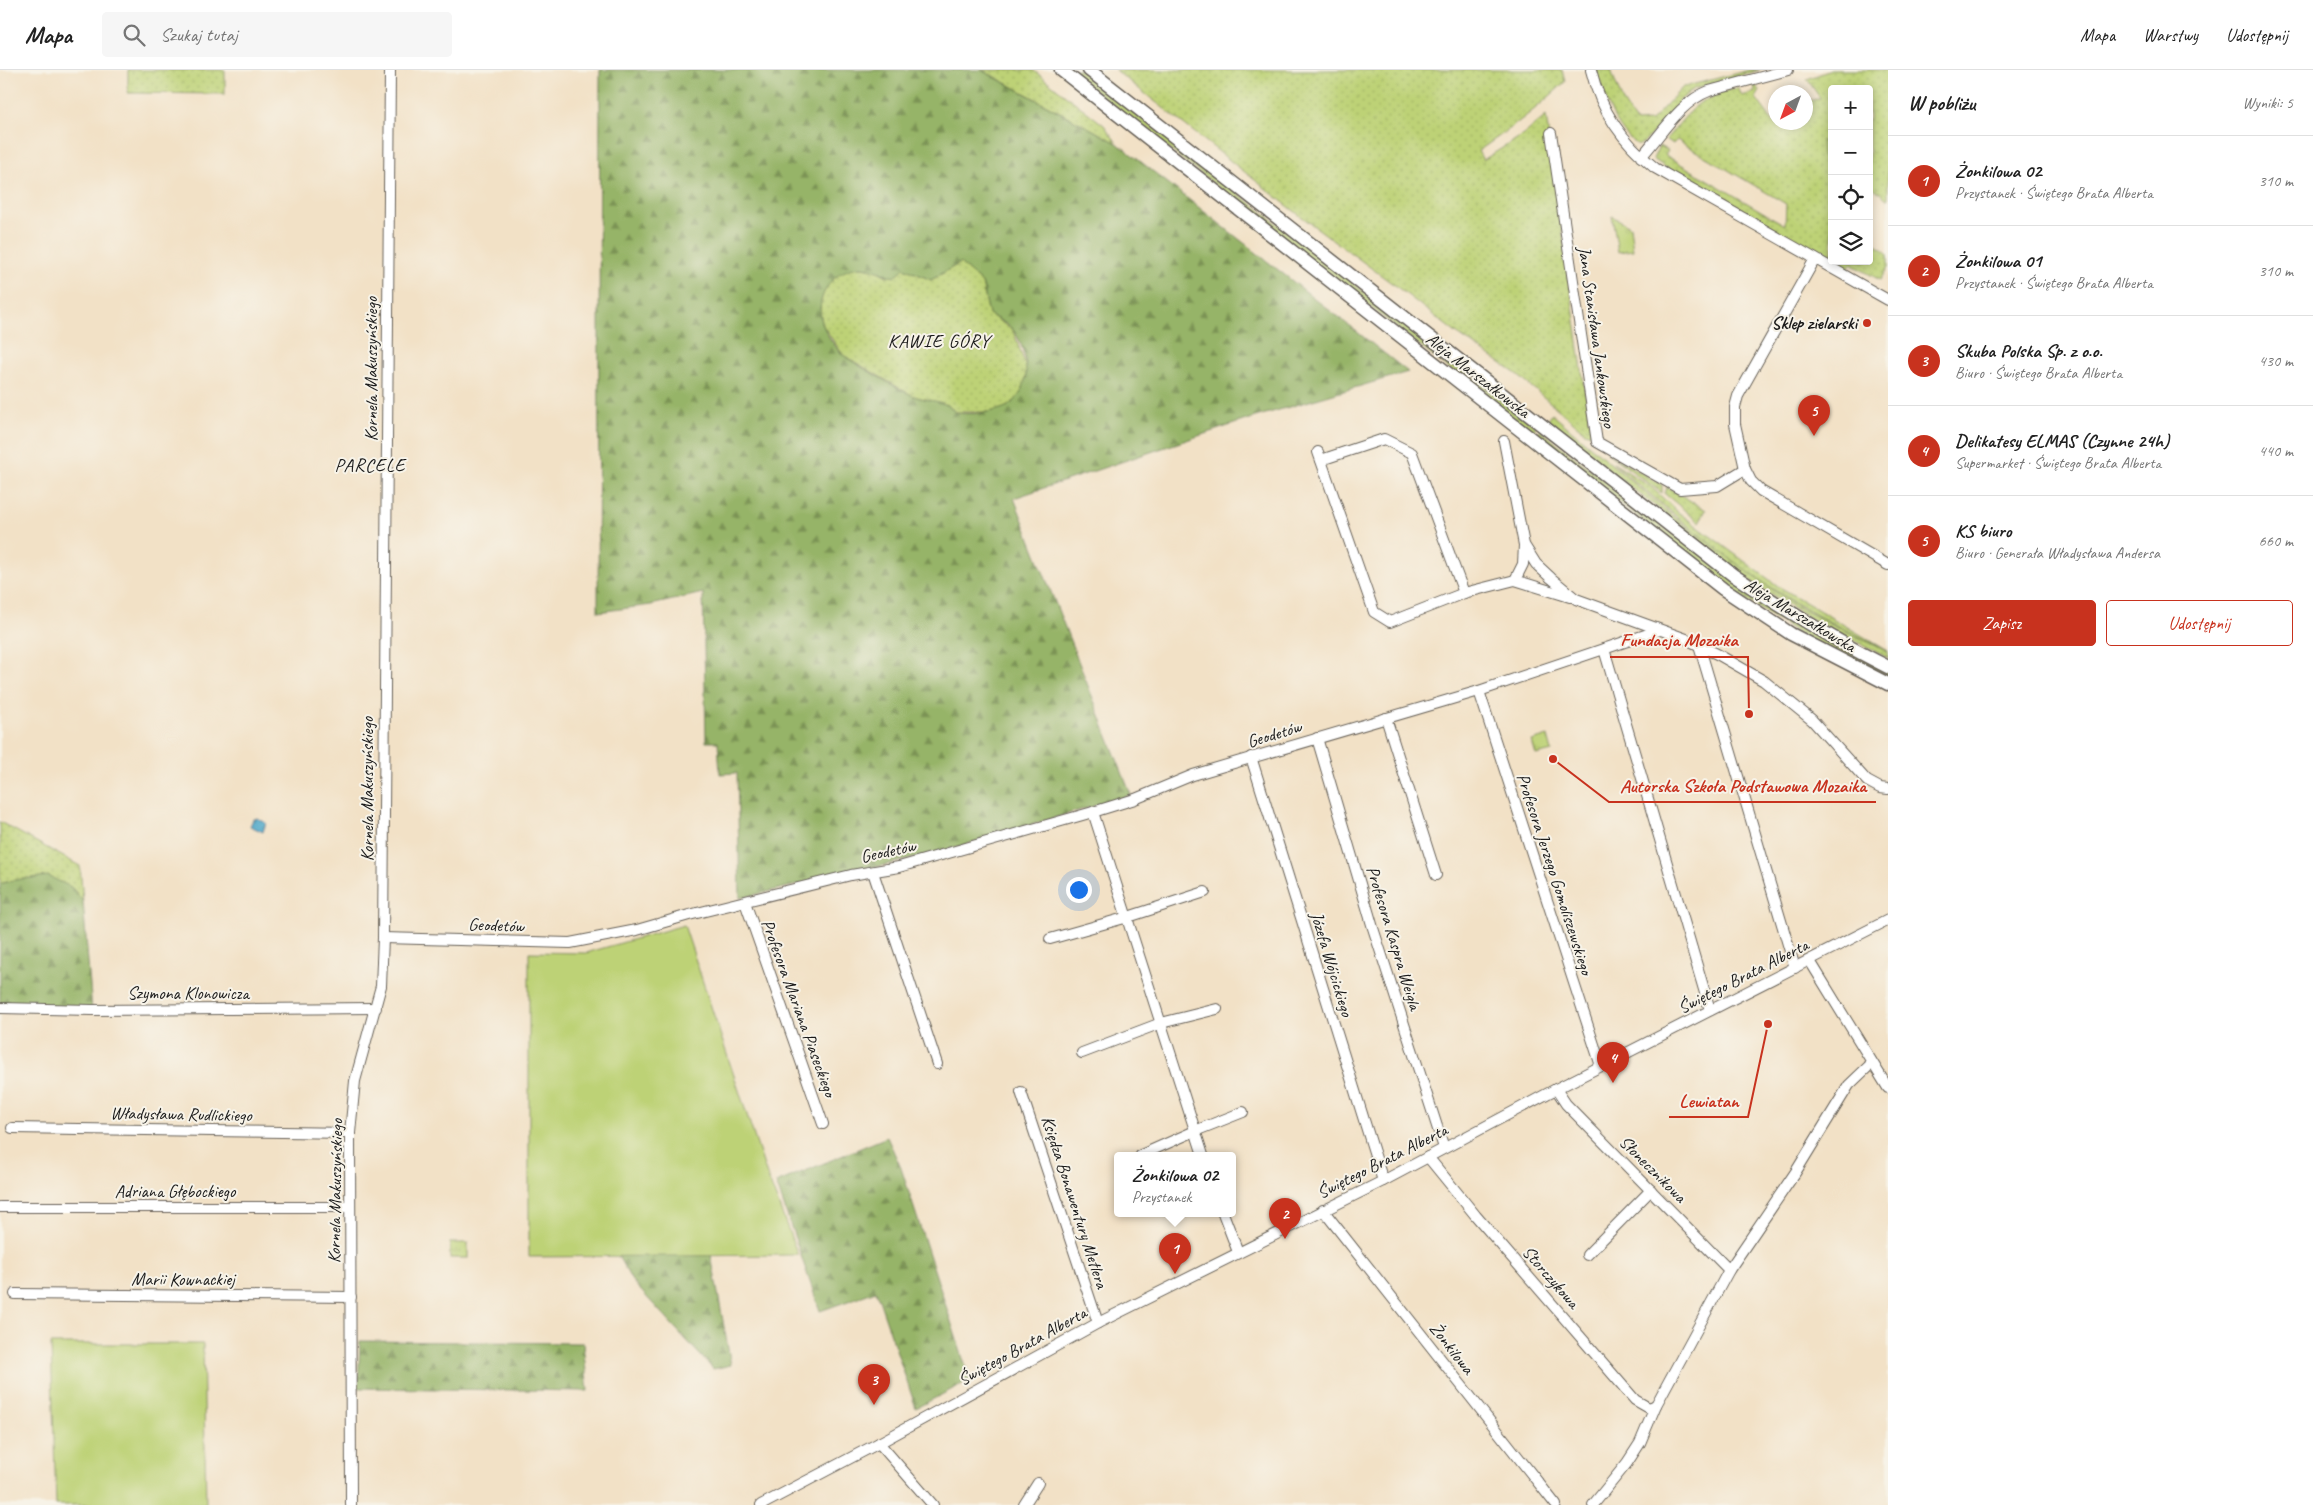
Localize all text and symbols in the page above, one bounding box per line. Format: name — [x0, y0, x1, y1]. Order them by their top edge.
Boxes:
search box — [102, 12, 452, 57]
text: Mapa — [25, 20, 72, 50]
icon: search — [120, 21, 148, 49]
text: Szukaj tutaj — [160, 23, 238, 47]
text: Mapa — [2080, 24, 2115, 46]
text: Warstwy — [2143, 24, 2198, 46]
text: Udostępnij — [2226, 24, 2288, 46]
north arrow — [1768, 85, 1813, 130]
map controls — [1828, 85, 1873, 265]
button: + — [1828, 85, 1873, 130]
text: W pobliżu — [1908, 90, 1975, 116]
text: Wyniki: 5 — [2242, 93, 2293, 113]
button: − — [1828, 130, 1873, 175]
text: Żonkilowa 02 — [1955, 159, 2042, 183]
text: 1 — [1920, 171, 1928, 191]
text: 310 m — [2259, 171, 2293, 191]
button: locate — [1828, 175, 1873, 220]
text: Przystanek · Świętego Brata Alberta — [1955, 183, 2153, 203]
button: layers — [1828, 220, 1873, 265]
street label: Jana Stanisława Jankowskiego — [1573, 244, 1621, 431]
text: Żonkilowa 01 — [1955, 249, 2042, 273]
text: 2 — [1920, 261, 1928, 281]
text: 310 m — [2259, 261, 2293, 281]
text: Przystanek · Świętego Brata Alberta — [1955, 273, 2153, 293]
street label: Kornela Makuszyńskiego — [360, 295, 382, 441]
place label: Sklep zielarski — [1771, 312, 1859, 334]
marker: Sklep zielarski — [1861, 317, 1873, 329]
street label: Aleja Marszałkowska — [1422, 328, 1536, 424]
district label: KAWIE GÓRY — [888, 329, 993, 353]
text: Skuba Polska Sp. z o.o. — [1955, 339, 2102, 363]
text: 3 — [1920, 351, 1928, 371]
text: 430 m — [2259, 351, 2293, 371]
text: Biuro · Świętego Brata Alberta — [1955, 363, 2122, 383]
pin: 5 — [1798, 395, 1830, 436]
text: Delikatesy ELMAS (Czynne 24h) — [1955, 429, 2169, 453]
text: 4 — [1920, 441, 1928, 461]
text: 440 m — [2259, 441, 2293, 461]
district label: PARCELE — [334, 453, 407, 477]
text: Supermarket · Świętego Brata Alberta — [1955, 453, 2161, 473]
text: KS biuro — [1955, 519, 2011, 543]
text: 5 — [1921, 531, 1927, 551]
text: 660 m — [2259, 531, 2293, 551]
text: Biuro · Generała Władysława Andersa — [1955, 543, 2160, 563]
street label: Aleja Marszałkowska — [1740, 573, 1861, 658]
button: Zapisz — [1908, 600, 2096, 646]
button: Udostępnij — [2106, 600, 2293, 646]
callout: Fundacja Mozaika — [1610, 623, 1748, 657]
text: Fundacja Mozaika — [1620, 628, 1739, 652]
street label: Kornela Makuszyńskiego — [356, 715, 378, 861]
street label: Geodetów — [1244, 715, 1305, 753]
callout: Autorska Szkoła Podstawowa Mozaika — [1609, 768, 1876, 802]
street label: Profesora Jerzego Gomoliszewskiego — [1512, 771, 1598, 979]
text: Autorska Szkoła Podstawowa Mozaika — [1620, 774, 1868, 798]
street label: Geodetów — [859, 834, 919, 868]
street label: Profesora Kaspra Weigla — [1362, 863, 1427, 1014]
your location — [1066, 877, 1092, 903]
street label: Józefa Wójcickiego — [1305, 908, 1359, 1020]
street label: Geodetów — [468, 913, 526, 937]
street label: Profesora Mariana Piaseckiego — [757, 916, 842, 1101]
street label: Świętego Brata Alberta — [1674, 933, 1813, 1018]
street label: Szymona Klonowicza — [127, 982, 250, 1004]
pin: 4 — [1597, 1042, 1629, 1083]
callout: Lewiatan — [1669, 1083, 1748, 1117]
text: Lewiatan — [1679, 1089, 1740, 1113]
street label: Władysława Rudlickiego — [110, 1102, 253, 1126]
street label: Księdza Bonawentury Metlera — [1037, 1113, 1114, 1293]
street label: Kornela Makuszyńskiego — [323, 1117, 347, 1263]
street label: Świętego Brata Alberta — [1313, 1118, 1452, 1203]
street label: Słonecznikowa — [1615, 1131, 1692, 1208]
popup — [1114, 1152, 1236, 1217]
text: Żonkilowa 02 — [1132, 1163, 1218, 1187]
street label: Adriana Głębockiego — [115, 1180, 237, 1202]
text: Przystanek — [1132, 1187, 1191, 1207]
pin: 2 — [1269, 1198, 1301, 1239]
pin: 1 — [1159, 1233, 1191, 1274]
street label: Storczykowa — [1518, 1241, 1585, 1314]
street label: Marii Kownackiej — [131, 1268, 237, 1290]
street label: Świętego Brata Alberta — [954, 1301, 1091, 1390]
street label: Żonkilowa — [1425, 1317, 1480, 1379]
pin: 3 — [858, 1364, 890, 1405]

